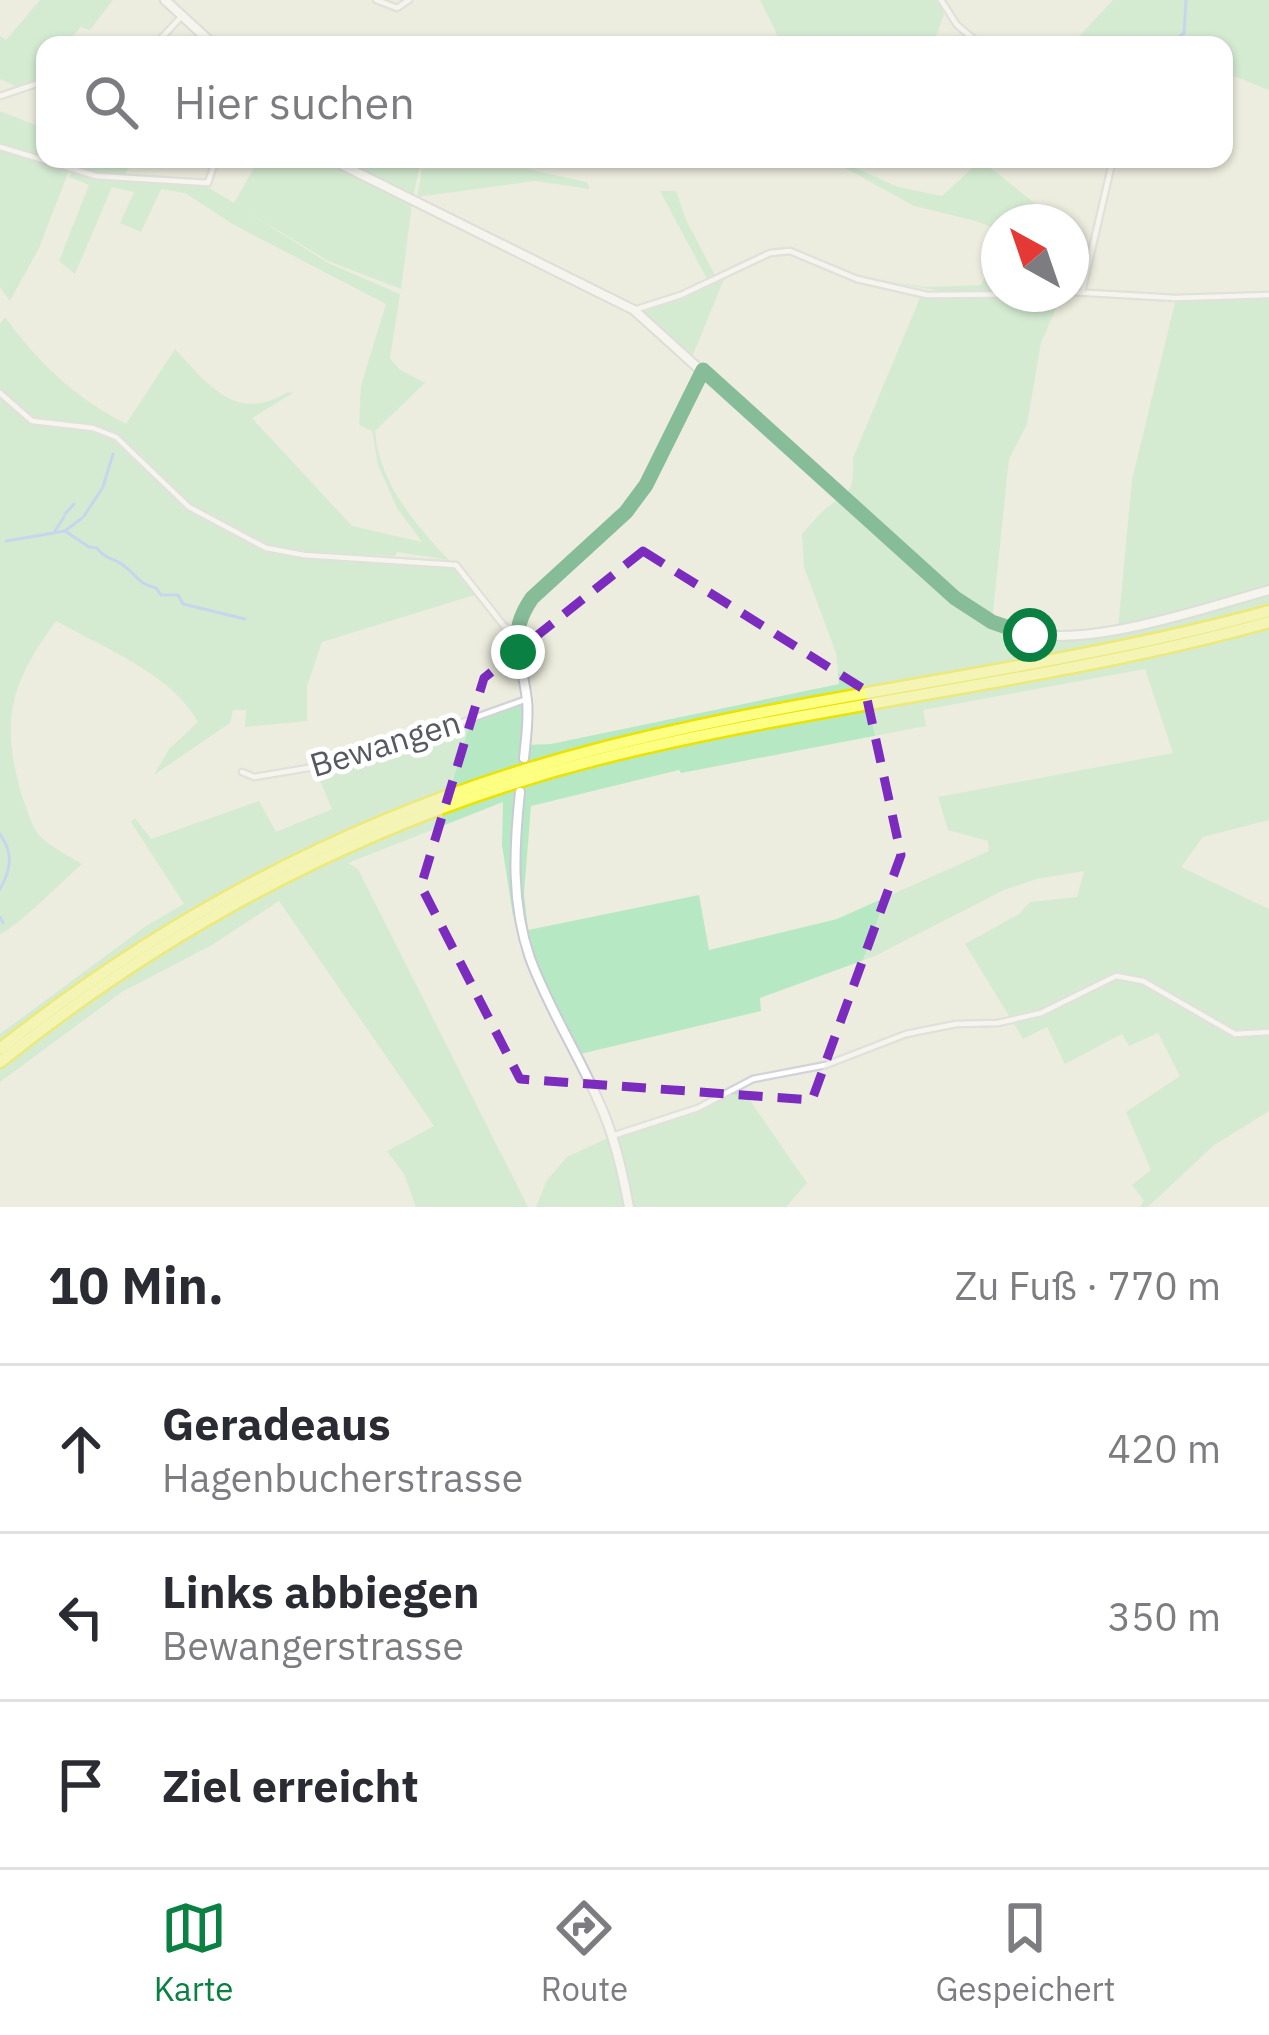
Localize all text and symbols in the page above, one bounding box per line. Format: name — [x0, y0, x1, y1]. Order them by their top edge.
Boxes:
search box — [36, 36, 1233, 168]
icon: search — [78, 69, 144, 135]
text: Hier suchen — [174, 73, 415, 131]
north arrow — [981, 204, 1089, 312]
route start — [1003, 608, 1057, 662]
route end — [491, 625, 545, 679]
street label: Bewangen — [305, 700, 465, 786]
text: 10 Min. — [48, 1252, 224, 1318]
text: Zu Fuß · 770 m — [955, 1260, 1221, 1311]
text: Geradeaus — [162, 1394, 391, 1452]
icon: ahead — [48, 1416, 114, 1482]
text: 420 m — [1108, 1423, 1221, 1474]
text: Hagenbucherstrasse — [162, 1452, 523, 1503]
text: Links abbiegen — [162, 1562, 480, 1620]
icon: left — [48, 1584, 114, 1650]
text: 350 m — [1108, 1591, 1221, 1642]
text: Bewangerstrasse — [162, 1620, 464, 1671]
icon: arrive — [48, 1752, 114, 1818]
text: Ziel erreicht — [162, 1756, 419, 1814]
tab: Karte — [154, 1895, 234, 2010]
tab: Route — [541, 1895, 628, 2010]
tab: Gespeichert — [935, 1895, 1115, 2010]

